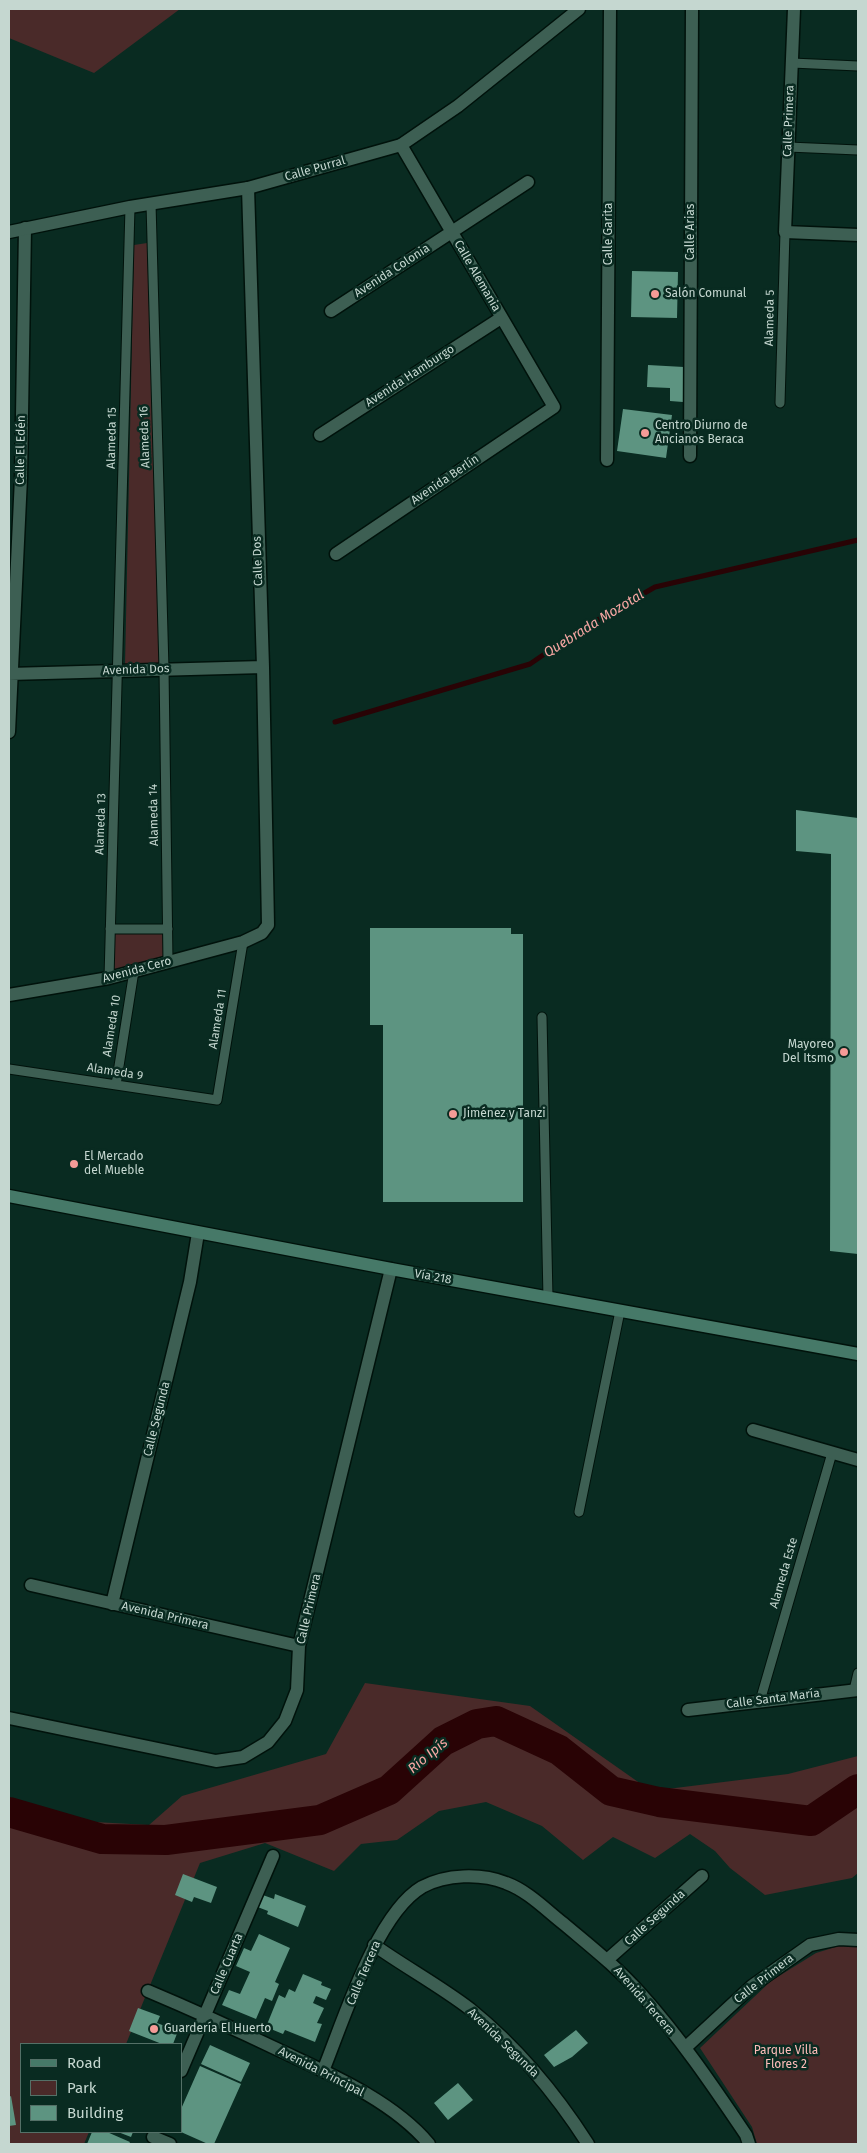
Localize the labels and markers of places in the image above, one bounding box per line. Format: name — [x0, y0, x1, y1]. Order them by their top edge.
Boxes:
place label: Salón Comunal — [665, 287, 746, 301]
marker: Salón Comunal — [649, 288, 661, 300]
place label: Centro Diurno de Ancianos Beraca — [655, 419, 748, 447]
marker: Centro Diurno de Ancianos Beraca — [639, 427, 651, 439]
place label: Mayoreo Del Itsmo — [782, 1038, 834, 1066]
marker: Mayoreo Del Itsmo — [838, 1046, 850, 1058]
place label: Jiménez y Tanzi — [463, 1107, 546, 1121]
marker: Jiménez y Tanzi — [447, 1108, 459, 1120]
place label: El Mercado del Mueble — [84, 1150, 144, 1178]
marker: El Mercado del Mueble — [68, 1158, 80, 1170]
place label: Guardería El Huerto — [164, 2022, 271, 2036]
marker: Guardería El Huerto — [148, 2023, 160, 2035]

